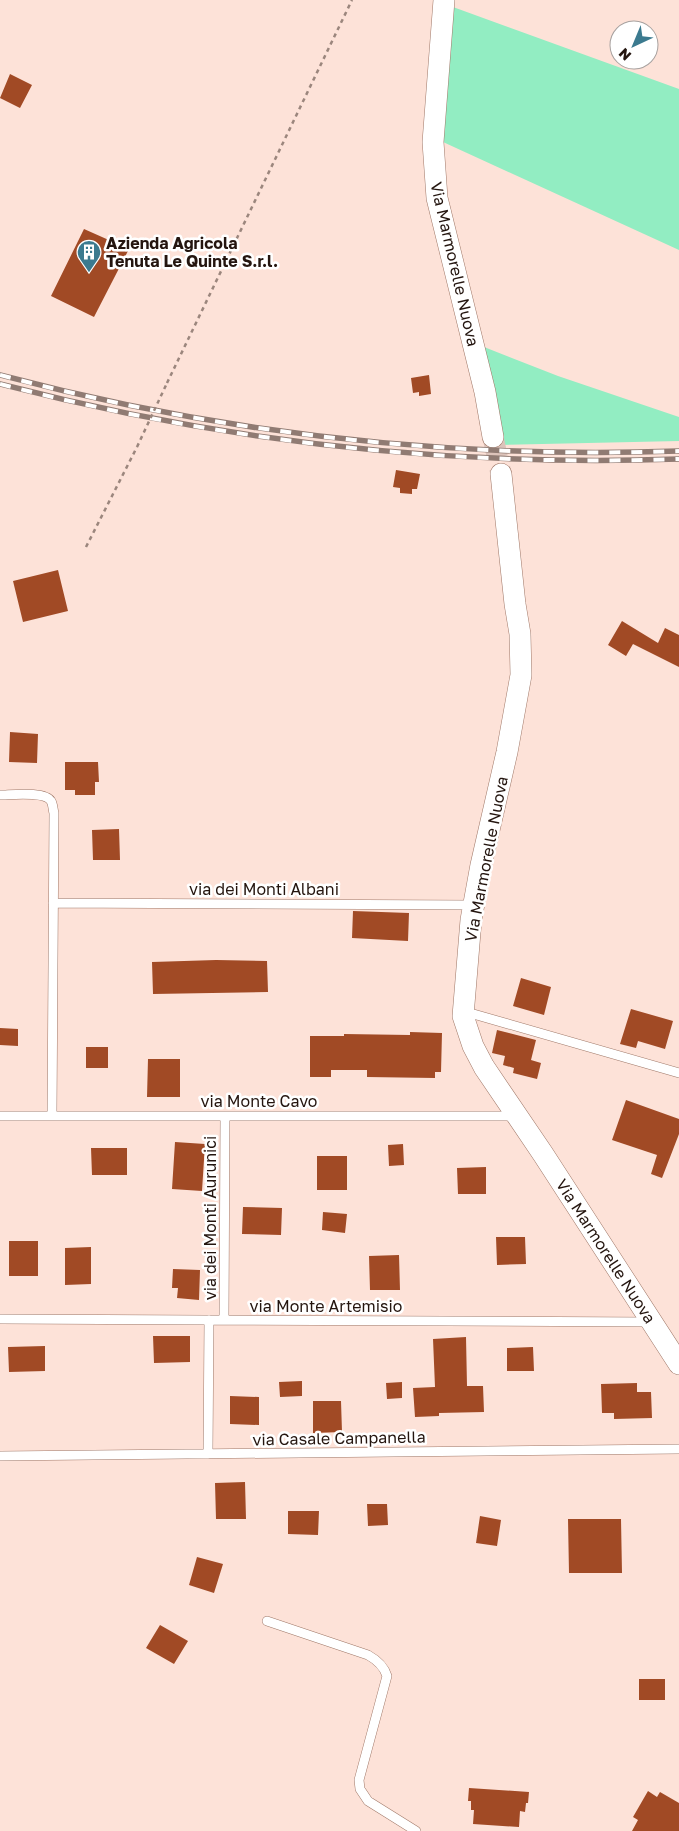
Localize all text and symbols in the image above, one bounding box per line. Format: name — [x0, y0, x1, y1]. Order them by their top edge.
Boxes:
north arrow — [609, 20, 659, 70]
text: N — [615, 45, 634, 65]
street label: Via Marmorelle Nuova — [426, 180, 484, 348]
place label: Azienda Agricola Tenuta Le Quinte S.r.l. — [106, 233, 278, 271]
building icon: Azienda Agricola Tenuta Le Quinte S.r.l. — [76, 239, 102, 273]
street label: Via Marmorelle Nuova — [460, 775, 512, 943]
street label: via dei Monti Albani — [189, 879, 339, 899]
street label: via Monte Cavo — [201, 1091, 317, 1111]
street label: via dei Monti Aurunici — [200, 1136, 220, 1300]
street label: Via Marmorelle Nuova — [552, 1175, 660, 1327]
street label: via Monte Artemisio — [250, 1296, 402, 1316]
street label: via Casale Campanella — [252, 1426, 426, 1450]

